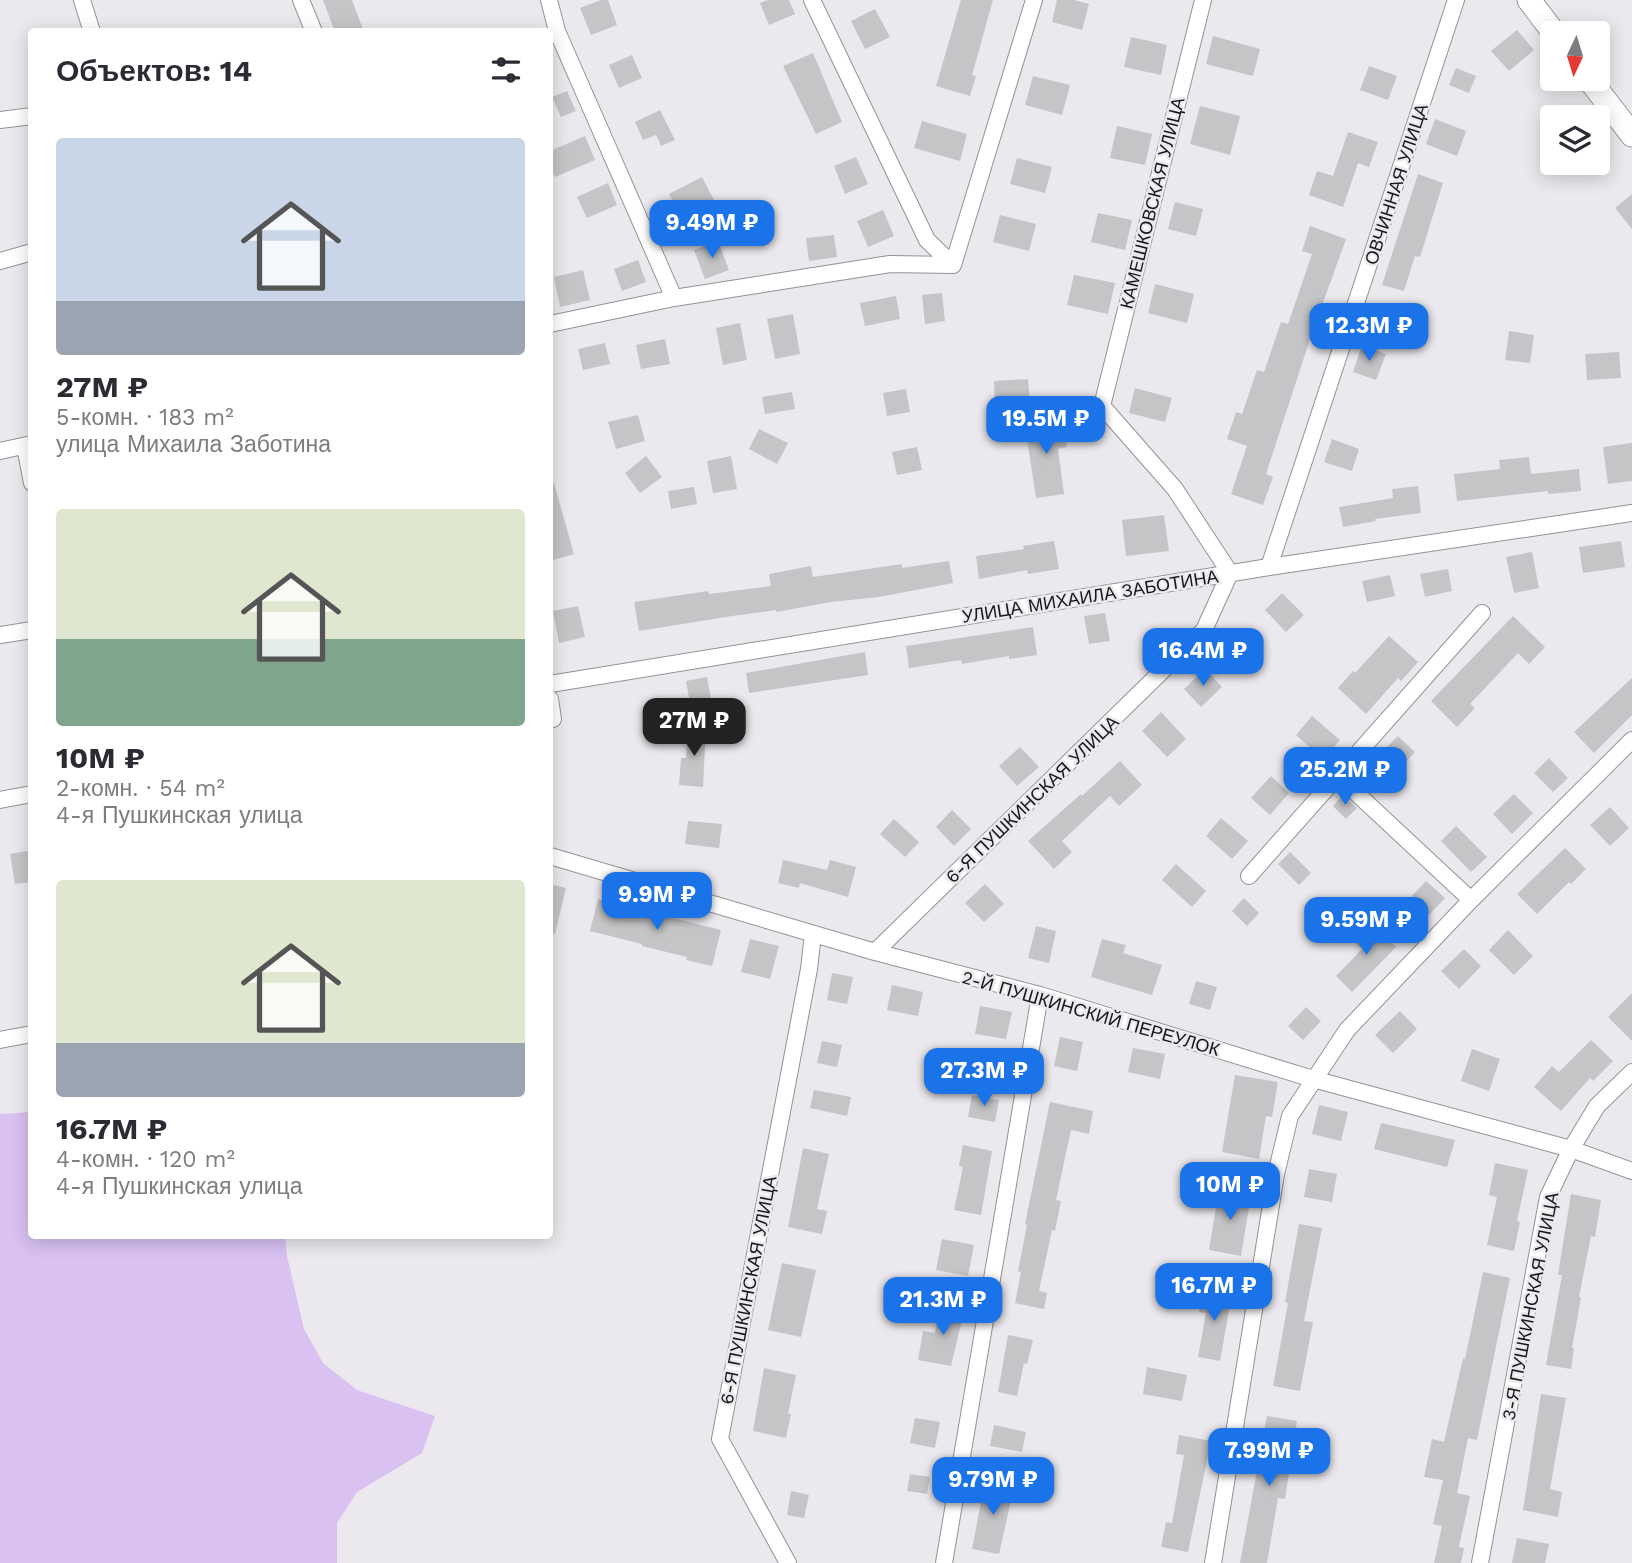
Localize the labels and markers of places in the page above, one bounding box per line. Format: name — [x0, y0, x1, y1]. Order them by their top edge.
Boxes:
pin: 9.49M ₽ — [647, 201, 777, 260]
pin: 12.3M ₽ — [1304, 304, 1434, 363]
pin: 19.5M ₽ — [981, 396, 1111, 456]
pin: 16.4M ₽ — [1138, 628, 1268, 688]
pin: 27M ₽ — [645, 698, 743, 758]
pin: 25.2M ₽ — [1280, 748, 1410, 807]
pin: 9.9M ₽ — [600, 872, 714, 932]
pin: 9.59M ₽ — [1301, 898, 1431, 957]
pin: 27.3M ₽ — [919, 1048, 1049, 1108]
pin: 10M ₽ — [1181, 1162, 1279, 1222]
pin: 16.7M ₽ — [1149, 1264, 1279, 1323]
pin: 21.3M ₽ — [878, 1278, 1008, 1337]
pin: 7.99M ₽ — [1204, 1428, 1334, 1488]
pin: 9.79M ₽ — [928, 1458, 1058, 1517]

